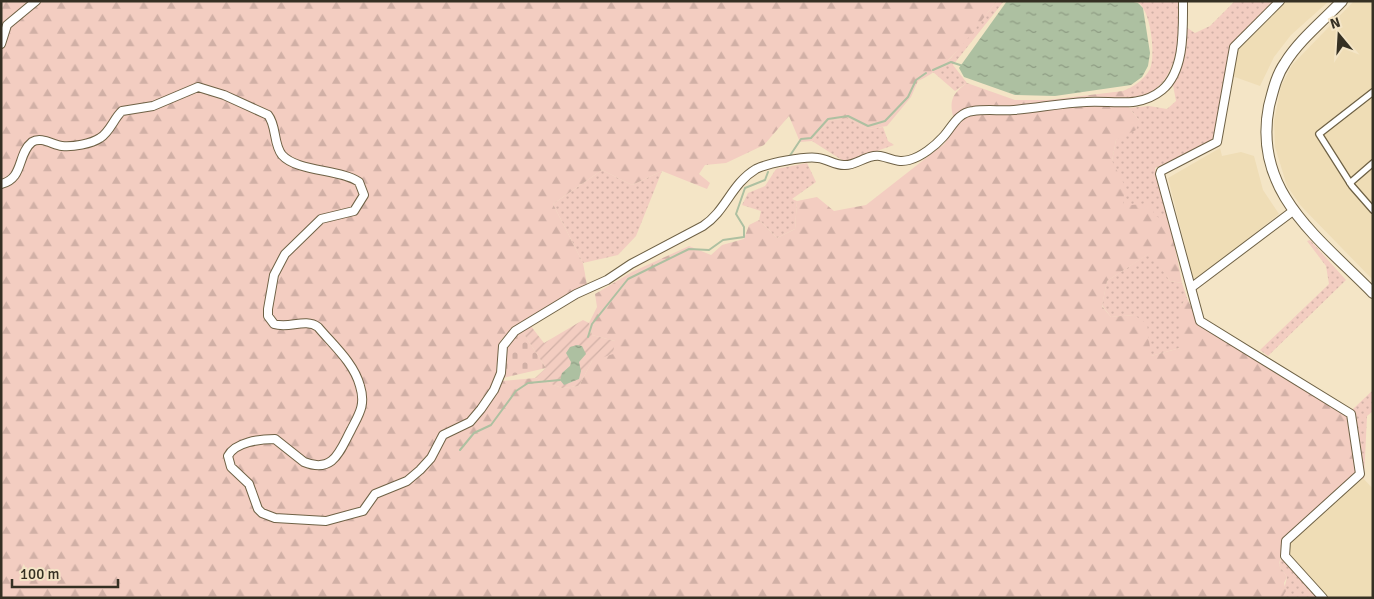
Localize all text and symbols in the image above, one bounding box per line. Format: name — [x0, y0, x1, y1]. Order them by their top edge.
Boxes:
north arrow — [1314, 10, 1364, 60]
text: N — [1328, 14, 1342, 33]
scale bar — [12, 556, 119, 588]
text: 100 m — [20, 565, 60, 583]

